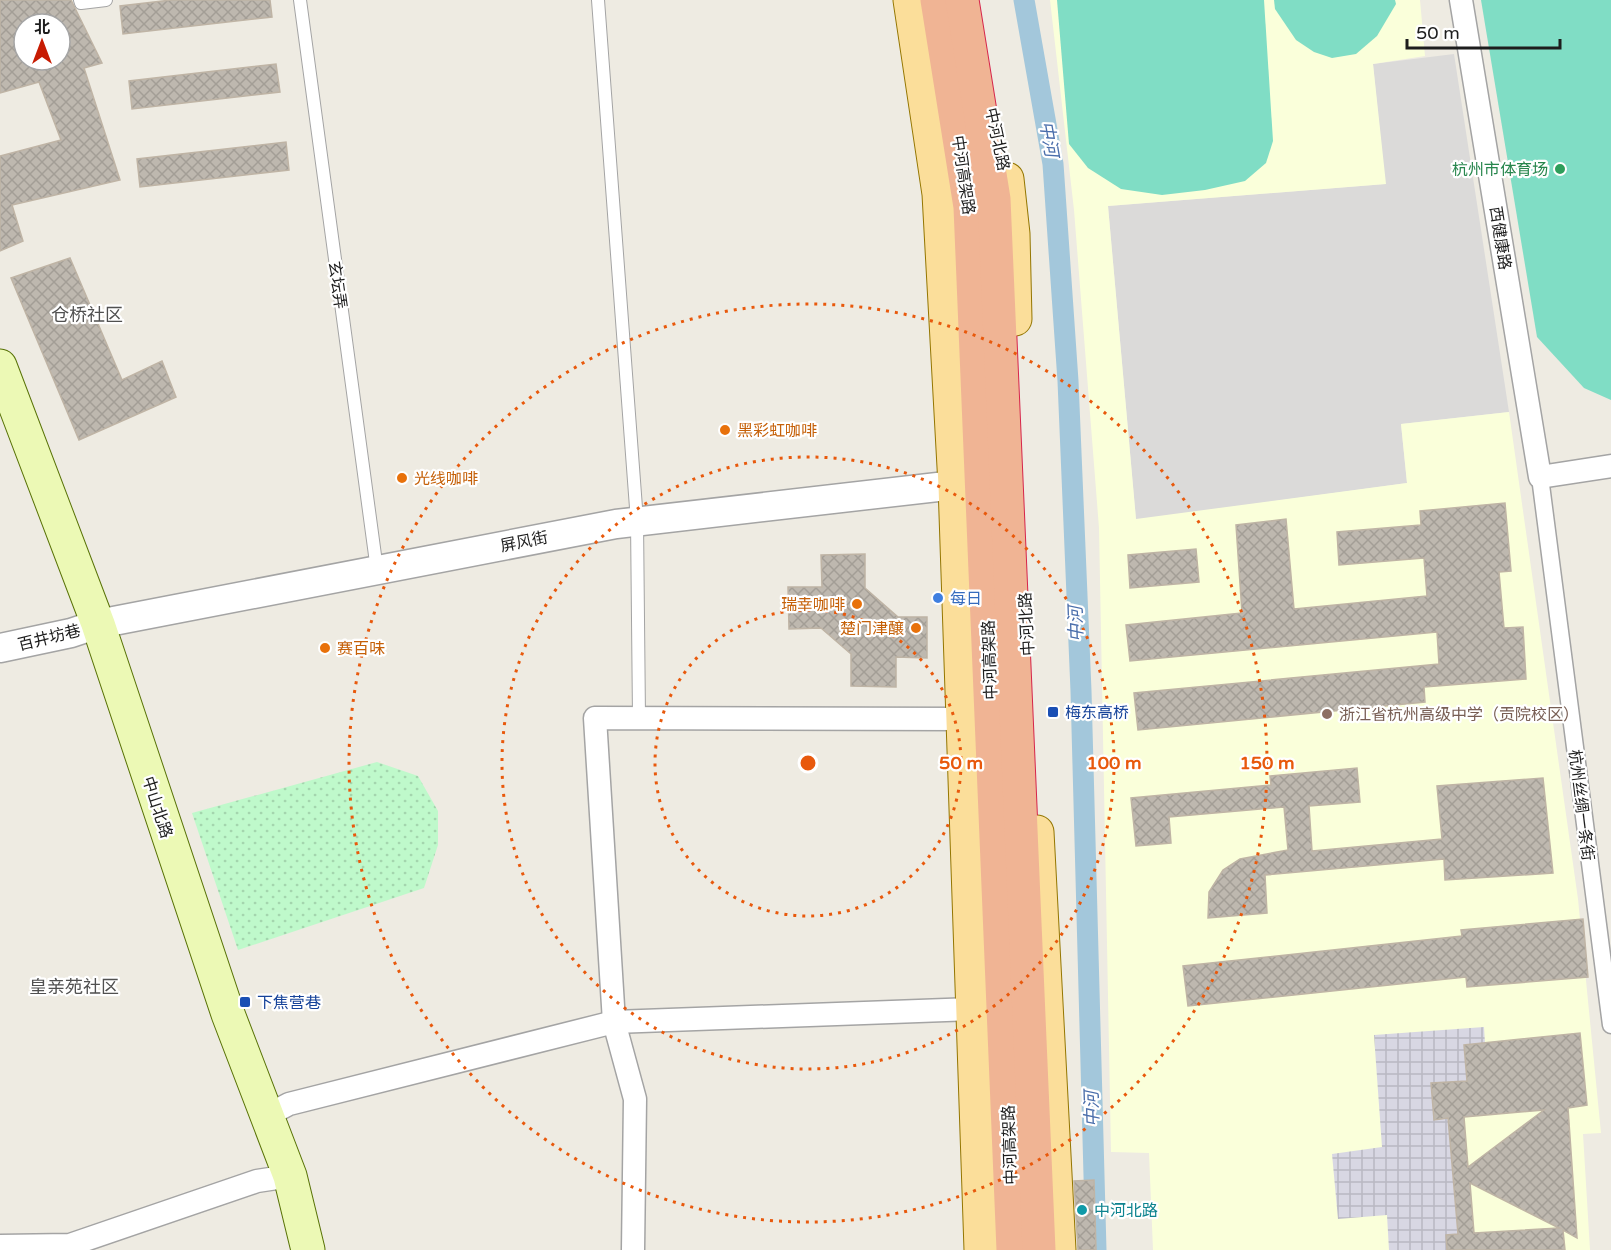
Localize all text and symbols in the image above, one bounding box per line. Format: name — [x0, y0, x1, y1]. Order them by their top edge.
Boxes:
north arrow — [12, 12, 72, 72]
scale bar — [1407, 12, 1560, 50]
text: 北 — [34, 18, 50, 38]
text: 50 m — [1416, 22, 1460, 44]
street label: 中河北路 — [981, 106, 1013, 173]
water label: 中河 — [1035, 119, 1063, 162]
street label: 中河高架路 — [948, 134, 978, 216]
place label: 杭州市体育场 — [1452, 160, 1548, 180]
marker: 杭州市体育场 — [1553, 162, 1567, 176]
street label: 西健康路 — [1485, 205, 1515, 271]
street label: 玄坛弄 — [324, 260, 350, 310]
district label: 仓桥社区 — [51, 304, 123, 326]
place label: 黑彩虹咖啡 — [737, 421, 817, 441]
marker: 黑彩虹咖啡 — [718, 423, 732, 437]
place label: 光线咖啡 — [414, 469, 478, 489]
marker: 光线咖啡 — [395, 471, 409, 485]
street label: 屏风街 — [499, 528, 550, 556]
place label: 每日 — [950, 589, 982, 609]
marker: 每日 — [931, 591, 945, 605]
street label: 中河北路 — [1015, 591, 1039, 656]
place label: 瑞幸咖啡 — [781, 595, 845, 615]
marker: 瑞幸咖啡 — [850, 597, 864, 611]
water label: 中河 — [1064, 603, 1088, 642]
place label: 楚门津醸 — [840, 619, 904, 639]
street label: 中河高架路 — [979, 620, 1001, 700]
street label: 百井坊巷 — [16, 621, 83, 655]
marker: 楚门津醸 — [909, 621, 923, 635]
place label: 赛百味 — [337, 639, 385, 659]
marker: 赛百味 — [318, 641, 332, 655]
place label: 梅东高桥 — [1065, 703, 1129, 723]
marker: 梅东高桥 — [1046, 705, 1060, 719]
place label: 浙江省杭州高级中学（贡院校区） — [1339, 705, 1579, 725]
marker: 浙江省杭州高级中学（贡院校区） — [1320, 707, 1334, 721]
street label: 杭州丝绸一条街 — [1564, 748, 1598, 862]
text: 50 m — [939, 752, 983, 774]
text: 100 m — [1086, 752, 1142, 774]
text: 150 m — [1239, 752, 1295, 774]
centre of rings — [798, 753, 818, 773]
street label: 中山北路 — [138, 774, 176, 841]
district label: 皇亲苑社区 — [29, 976, 119, 998]
place label: 下焦营巷 — [257, 993, 321, 1013]
marker: 下焦营巷 — [238, 995, 252, 1009]
water label: 中河 — [1080, 1088, 1104, 1127]
street label: 中河高架路 — [999, 1105, 1021, 1185]
place label: 中河北路 — [1094, 1201, 1158, 1221]
marker: 中河北路 — [1075, 1203, 1089, 1217]

